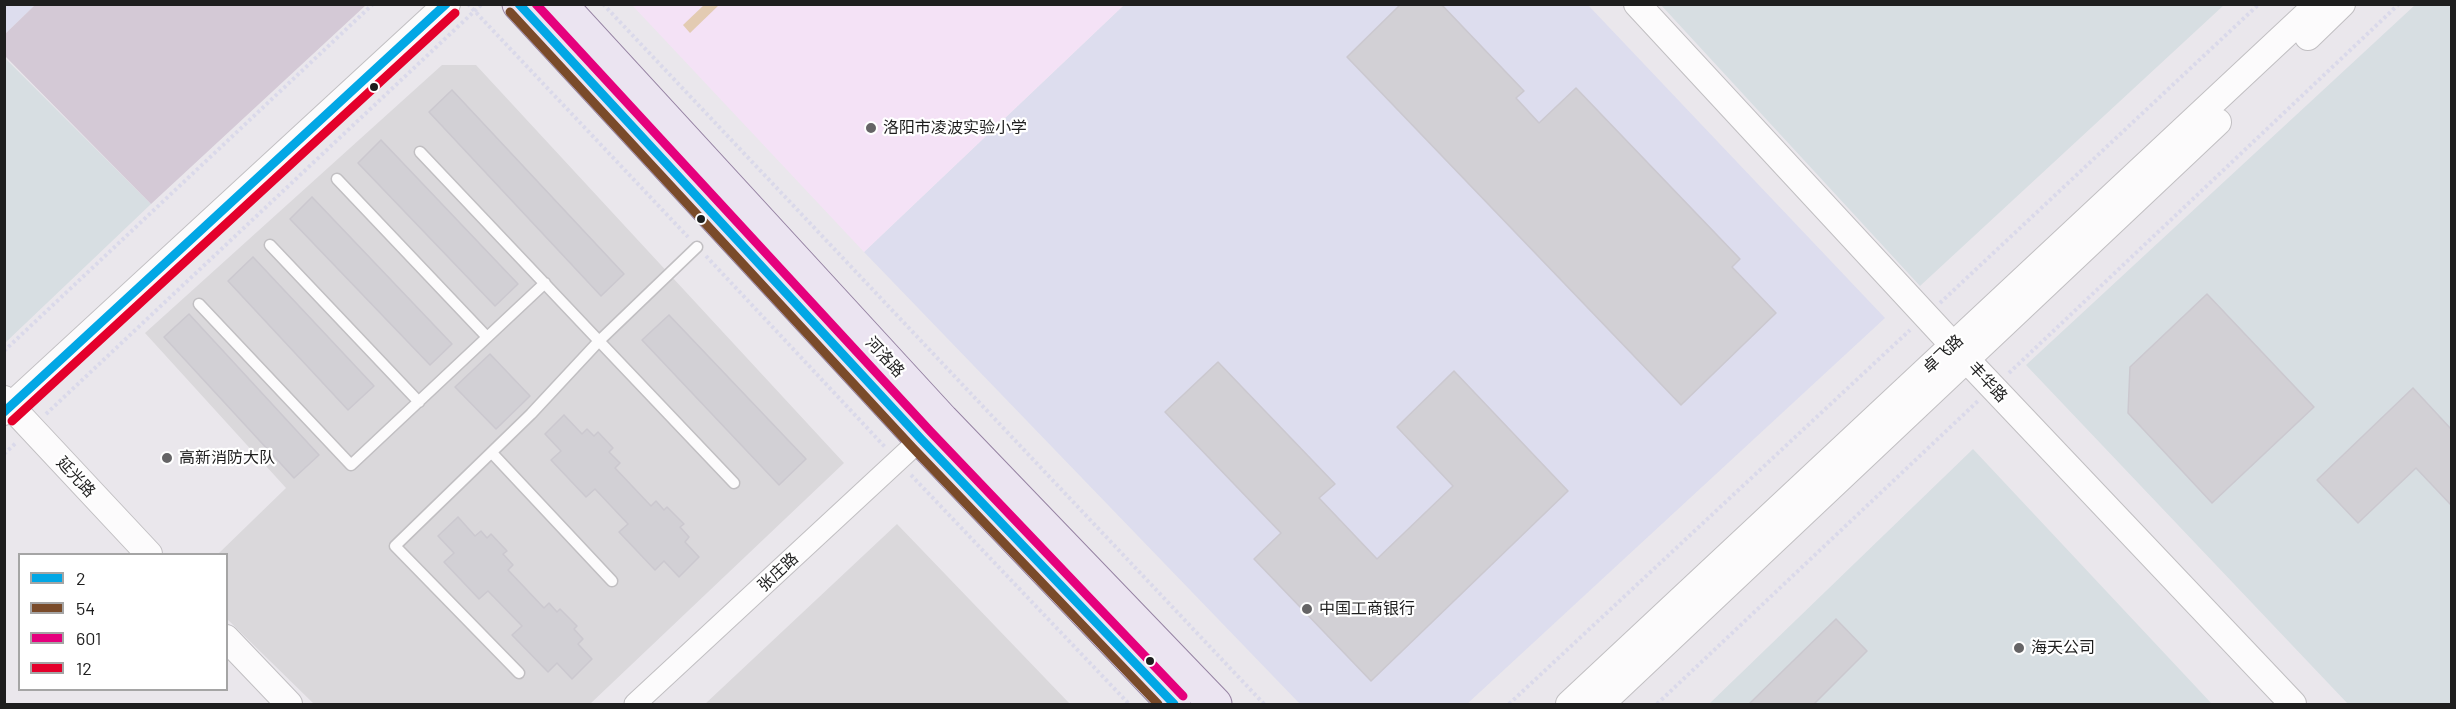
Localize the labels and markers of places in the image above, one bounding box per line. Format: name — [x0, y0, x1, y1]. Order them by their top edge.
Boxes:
unlabelled marker — [368, 81, 380, 93]
place label: 洛阳市凌波实验小学 — [883, 118, 1027, 138]
marker: 洛阳市凌波实验小学 — [864, 121, 878, 135]
unlabelled marker — [695, 213, 707, 225]
place label: 高新消防大队 — [179, 448, 275, 468]
marker: 高新消防大队 — [160, 451, 174, 465]
place label: 中国工商银行 — [1319, 599, 1415, 619]
marker: 中国工商银行 — [1300, 602, 1314, 616]
place label: 海天公司 — [2031, 638, 2095, 658]
marker: 海天公司 — [2012, 641, 2026, 655]
unlabelled marker — [1144, 655, 1156, 667]

